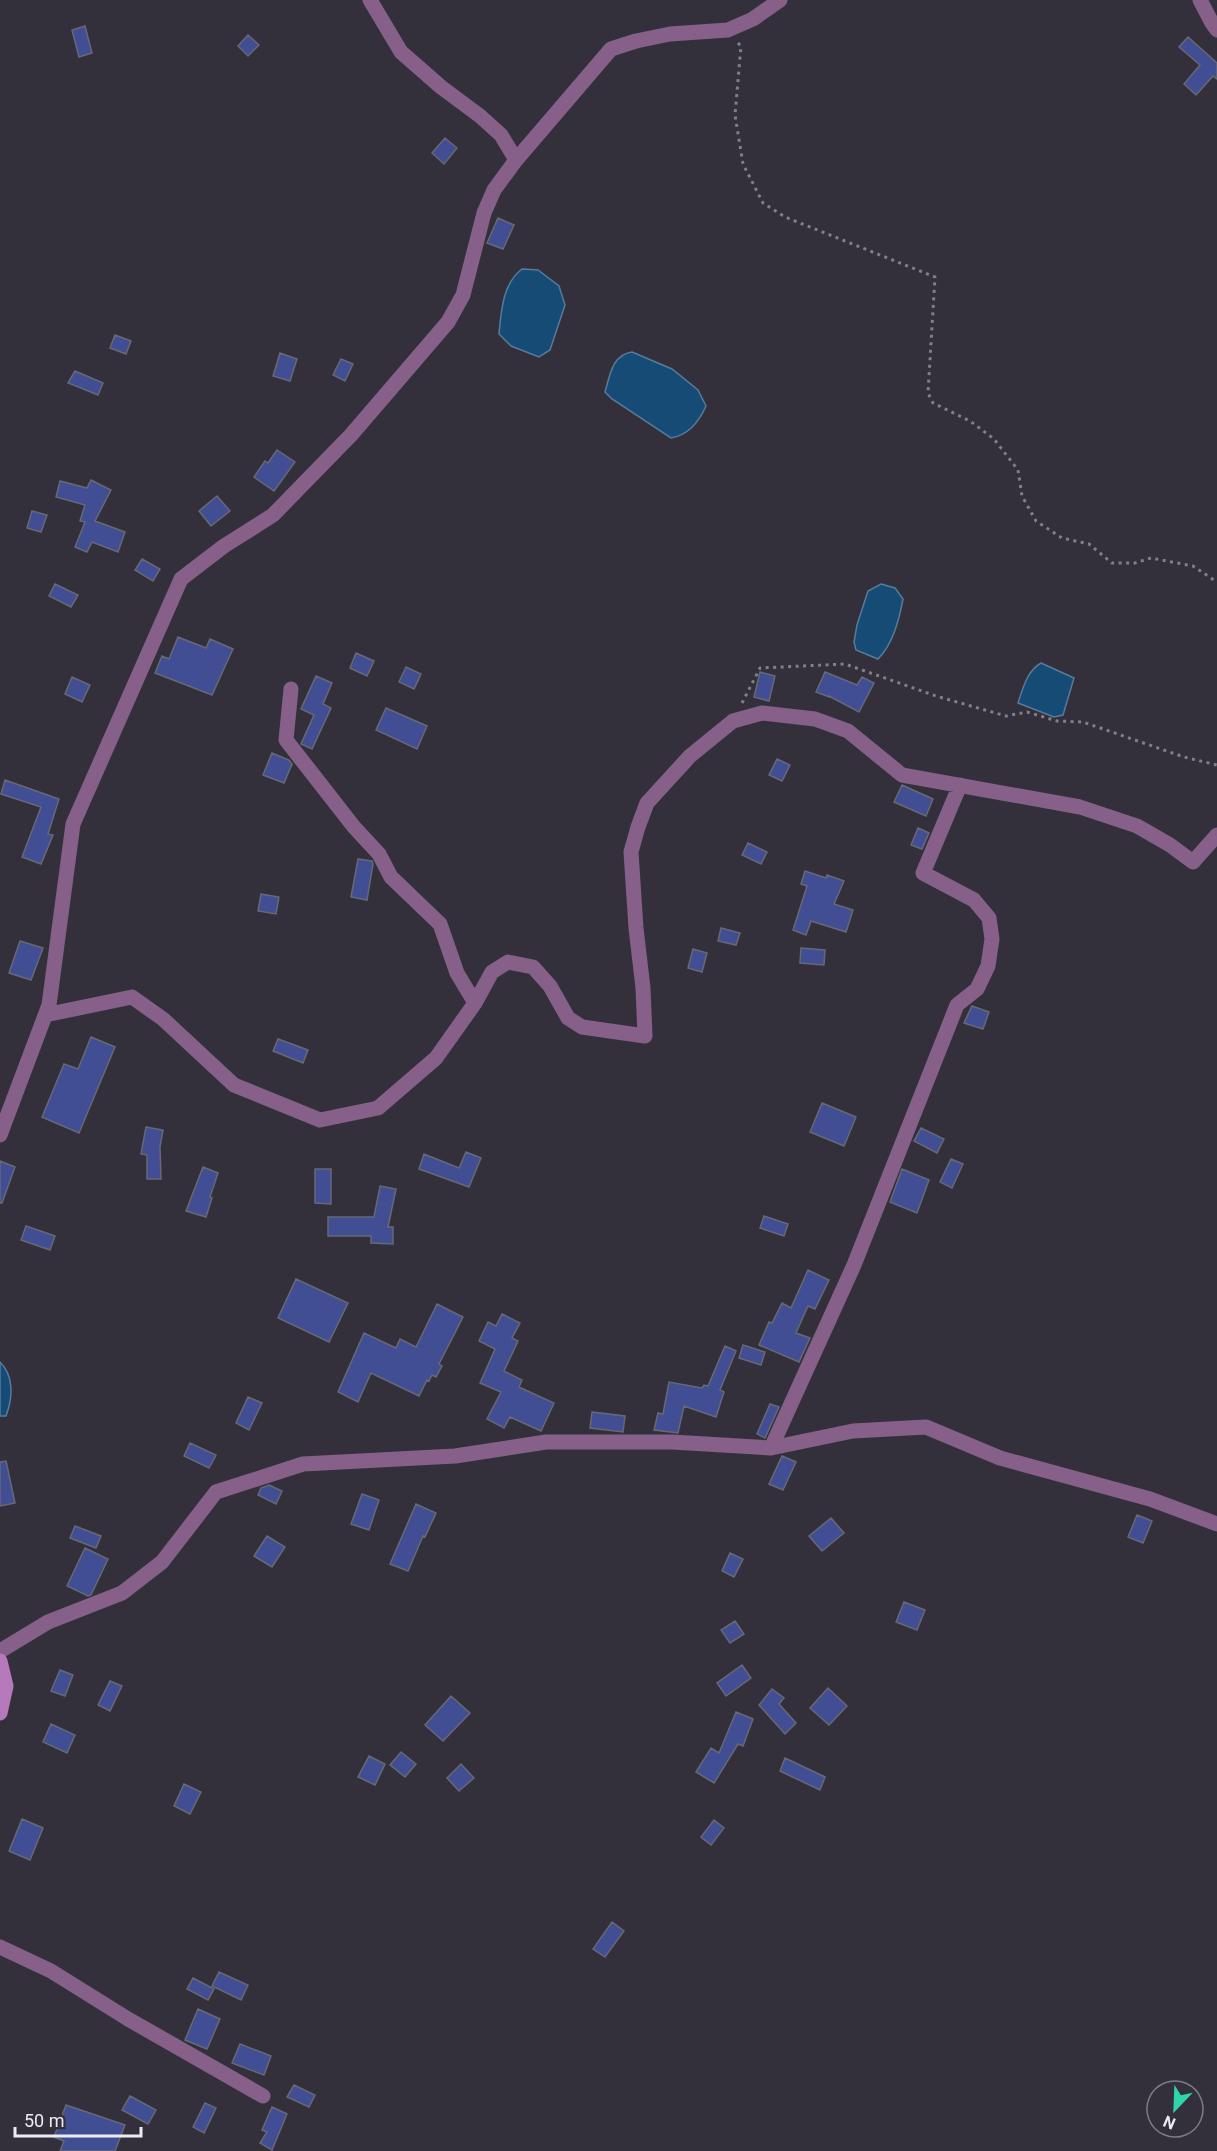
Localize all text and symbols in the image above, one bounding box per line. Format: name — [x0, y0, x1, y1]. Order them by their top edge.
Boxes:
north arrow — [1145, 2079, 1205, 2139]
scale bar — [15, 2100, 141, 2138]
text: 50 m — [24, 2110, 64, 2131]
text: N — [1160, 2111, 1178, 2133]

